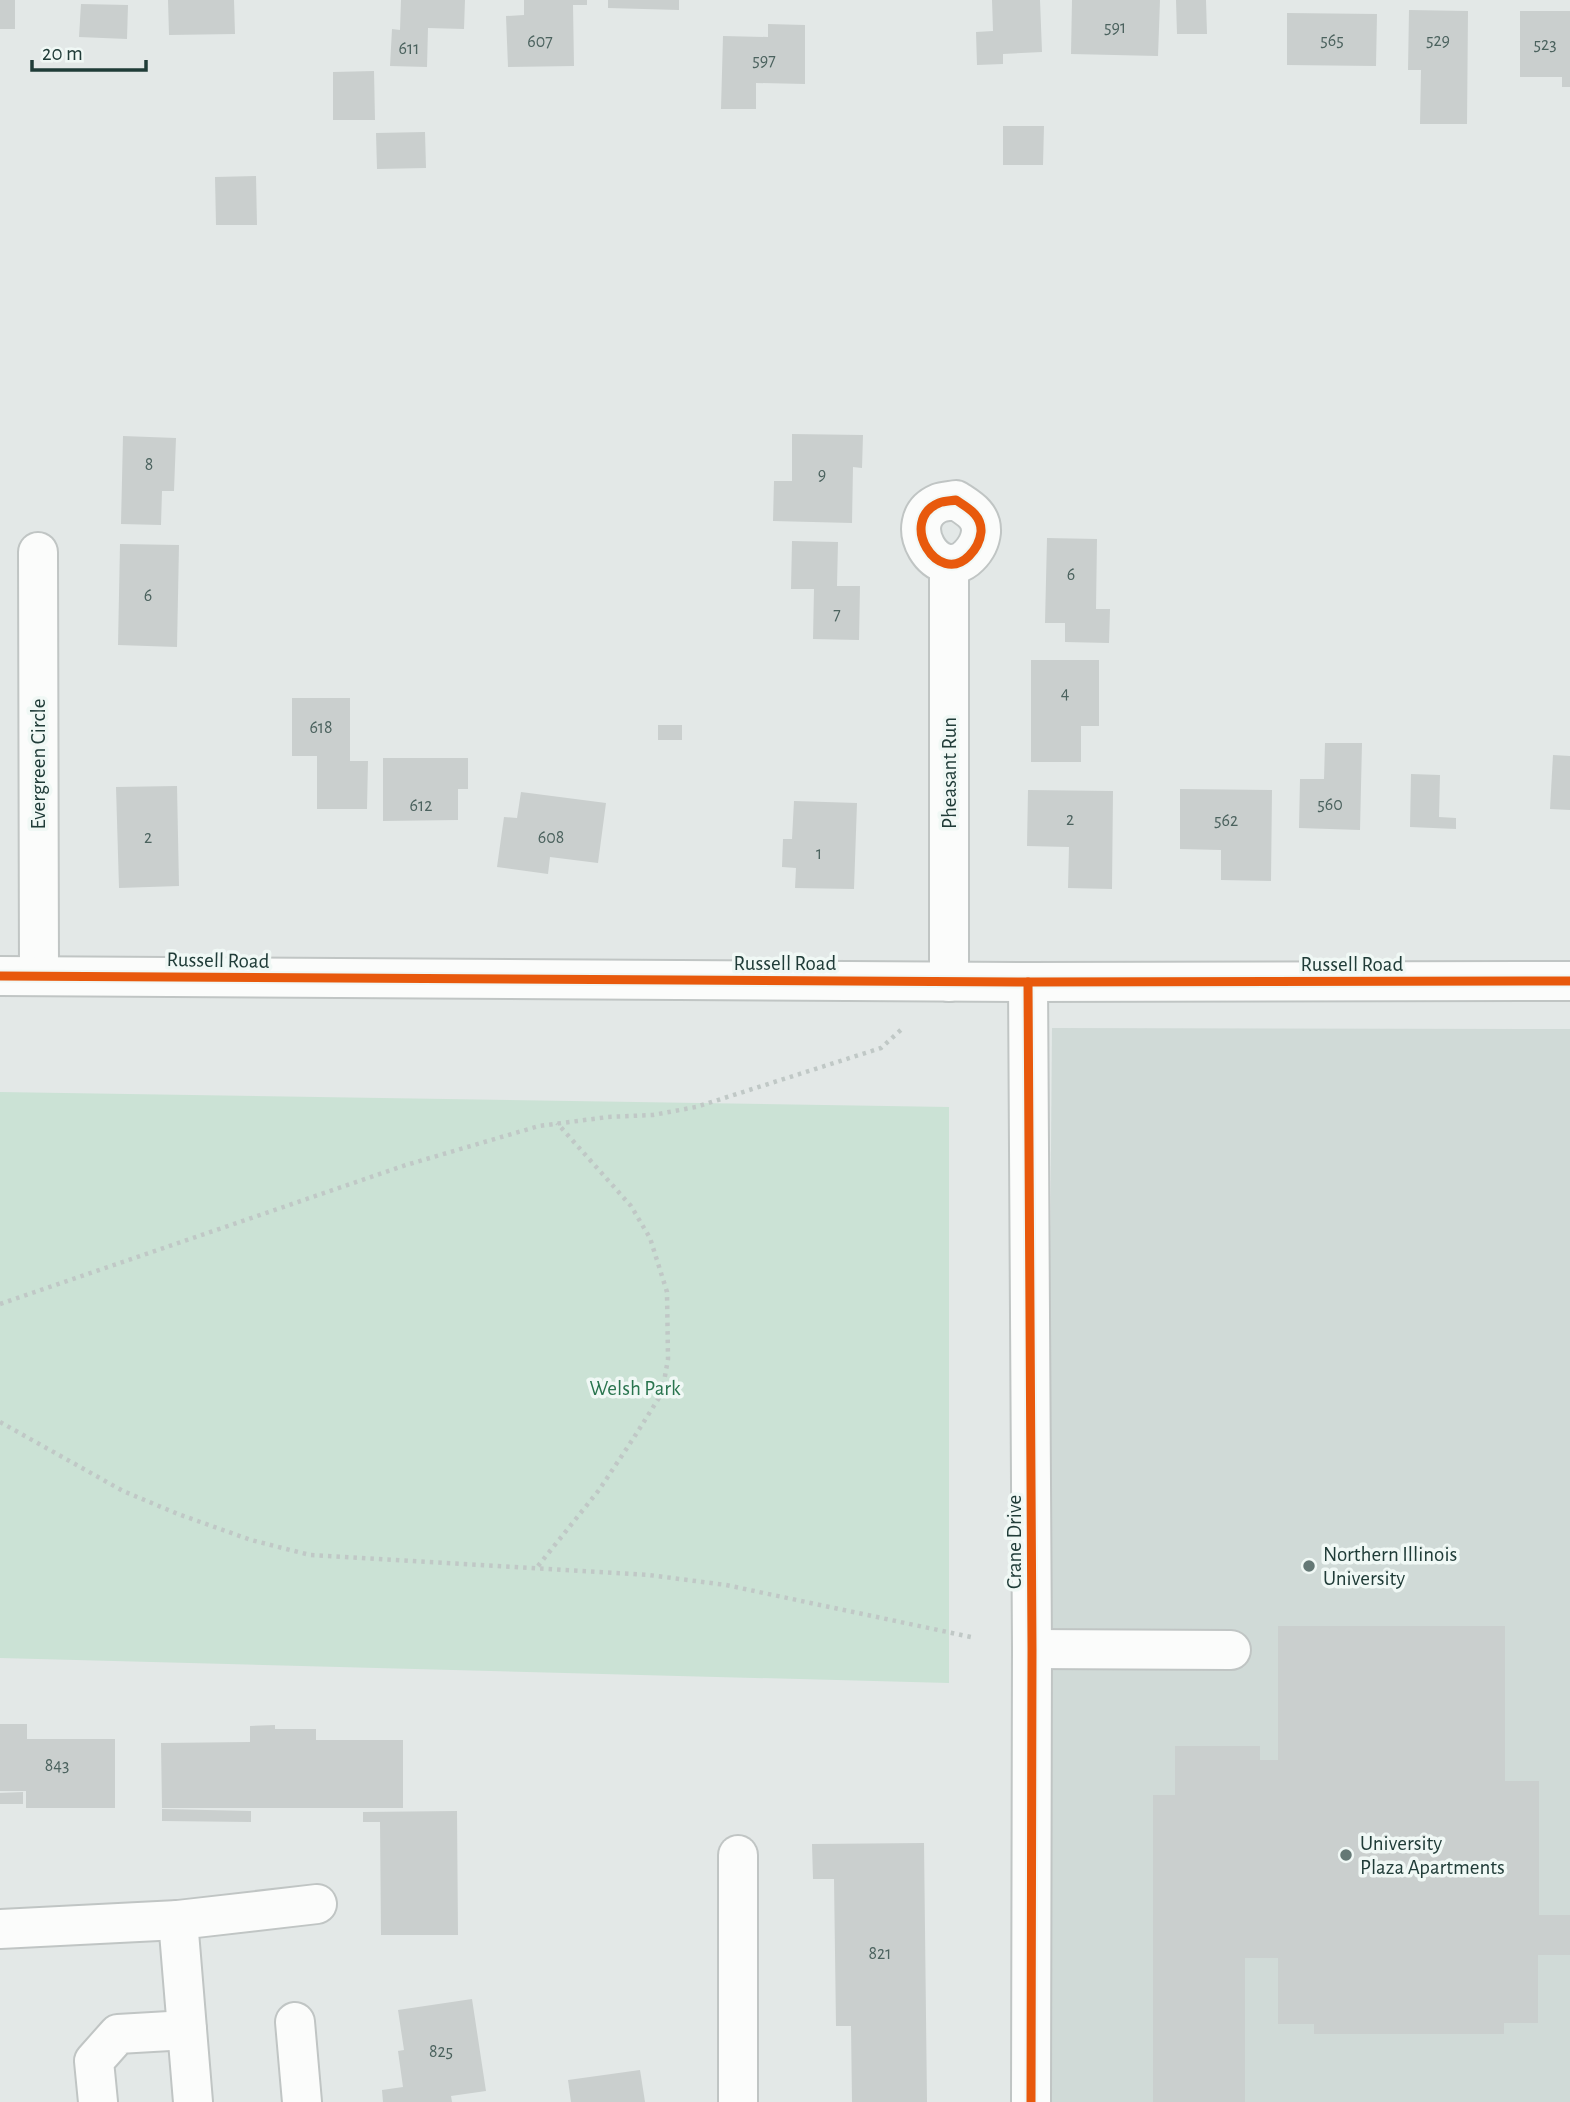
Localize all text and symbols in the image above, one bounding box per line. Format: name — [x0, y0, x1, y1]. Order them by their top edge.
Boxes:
house number: 591 — [1104, 19, 1126, 37]
scale bar — [32, 28, 145, 72]
house number: 565 — [1320, 32, 1344, 50]
house number: 529 — [1426, 32, 1450, 50]
house number: 607 — [527, 33, 553, 51]
house number: 523 — [1533, 36, 1557, 54]
house number: 611 — [399, 40, 419, 58]
text: 20 m — [42, 43, 83, 64]
house number: 597 — [752, 52, 776, 70]
house number: 8 — [145, 456, 153, 474]
house number: 9 — [818, 466, 826, 484]
house number: 6 — [1067, 566, 1075, 584]
house number: 6 — [144, 587, 152, 605]
house number: 7 — [833, 606, 841, 624]
house number: 4 — [1061, 685, 1070, 703]
street label: Evergreen Circle — [28, 699, 49, 829]
street label: Pheasant Run — [939, 717, 960, 829]
house number: 618 — [309, 719, 333, 737]
house number: 560 — [1317, 796, 1343, 814]
house number: 612 — [410, 797, 432, 815]
house number: 2 — [1066, 811, 1074, 829]
house number: 562 — [1214, 812, 1238, 830]
house number: 2 — [144, 829, 152, 847]
house number: 608 — [538, 829, 564, 847]
house number: 1 — [816, 845, 822, 863]
street label: Russell Road — [166, 949, 270, 972]
street label: Russell Road — [734, 953, 837, 974]
street label: Russell Road — [1301, 954, 1404, 975]
park label: Welsh Park — [589, 1378, 681, 1399]
street label: Crane Drive — [1004, 1495, 1025, 1589]
place label: Northern Illinois University — [1323, 1544, 1457, 1589]
marker: Northern Illinois University — [1301, 1558, 1317, 1574]
house number: 843 — [45, 1757, 69, 1775]
place label: University Plaza Apartments — [1360, 1833, 1505, 1878]
marker: University Plaza Apartments — [1338, 1847, 1354, 1863]
house number: 821 — [869, 1945, 891, 1963]
house number: 825 — [429, 2043, 453, 2061]

